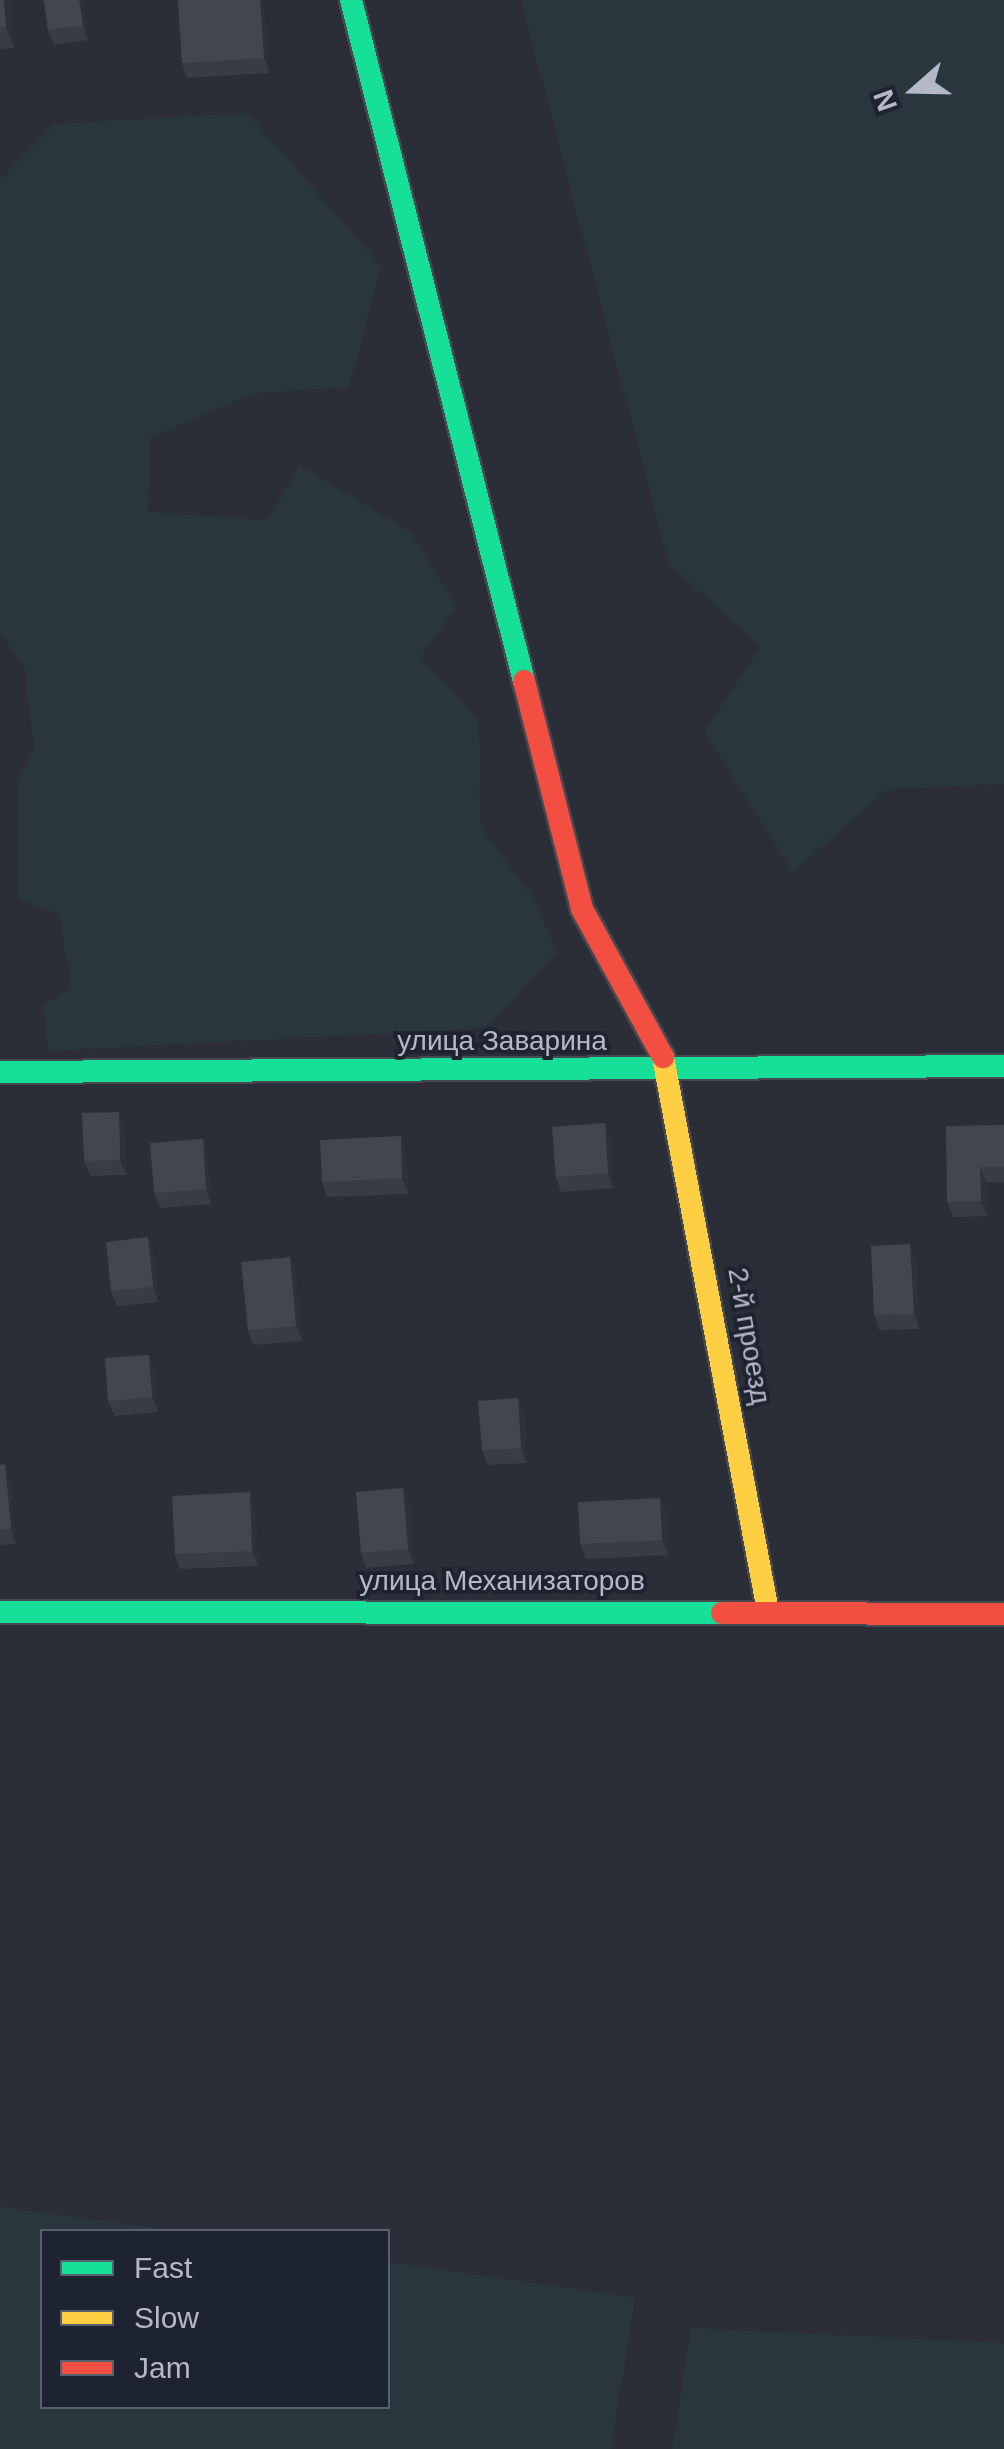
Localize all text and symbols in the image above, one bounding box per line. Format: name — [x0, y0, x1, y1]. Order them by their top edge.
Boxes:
north arrow — [864, 40, 964, 140]
text: N — [867, 86, 903, 115]
street label: улица Заварина — [397, 1024, 607, 1058]
street label: 2-й проезд — [720, 1265, 778, 1407]
street label: улица Механизаторов — [359, 1564, 645, 1598]
legend — [40, 2229, 390, 2409]
text: Fast — [134, 2251, 192, 2284]
text: Slow — [134, 2301, 199, 2334]
text: Jam — [134, 2351, 191, 2384]

